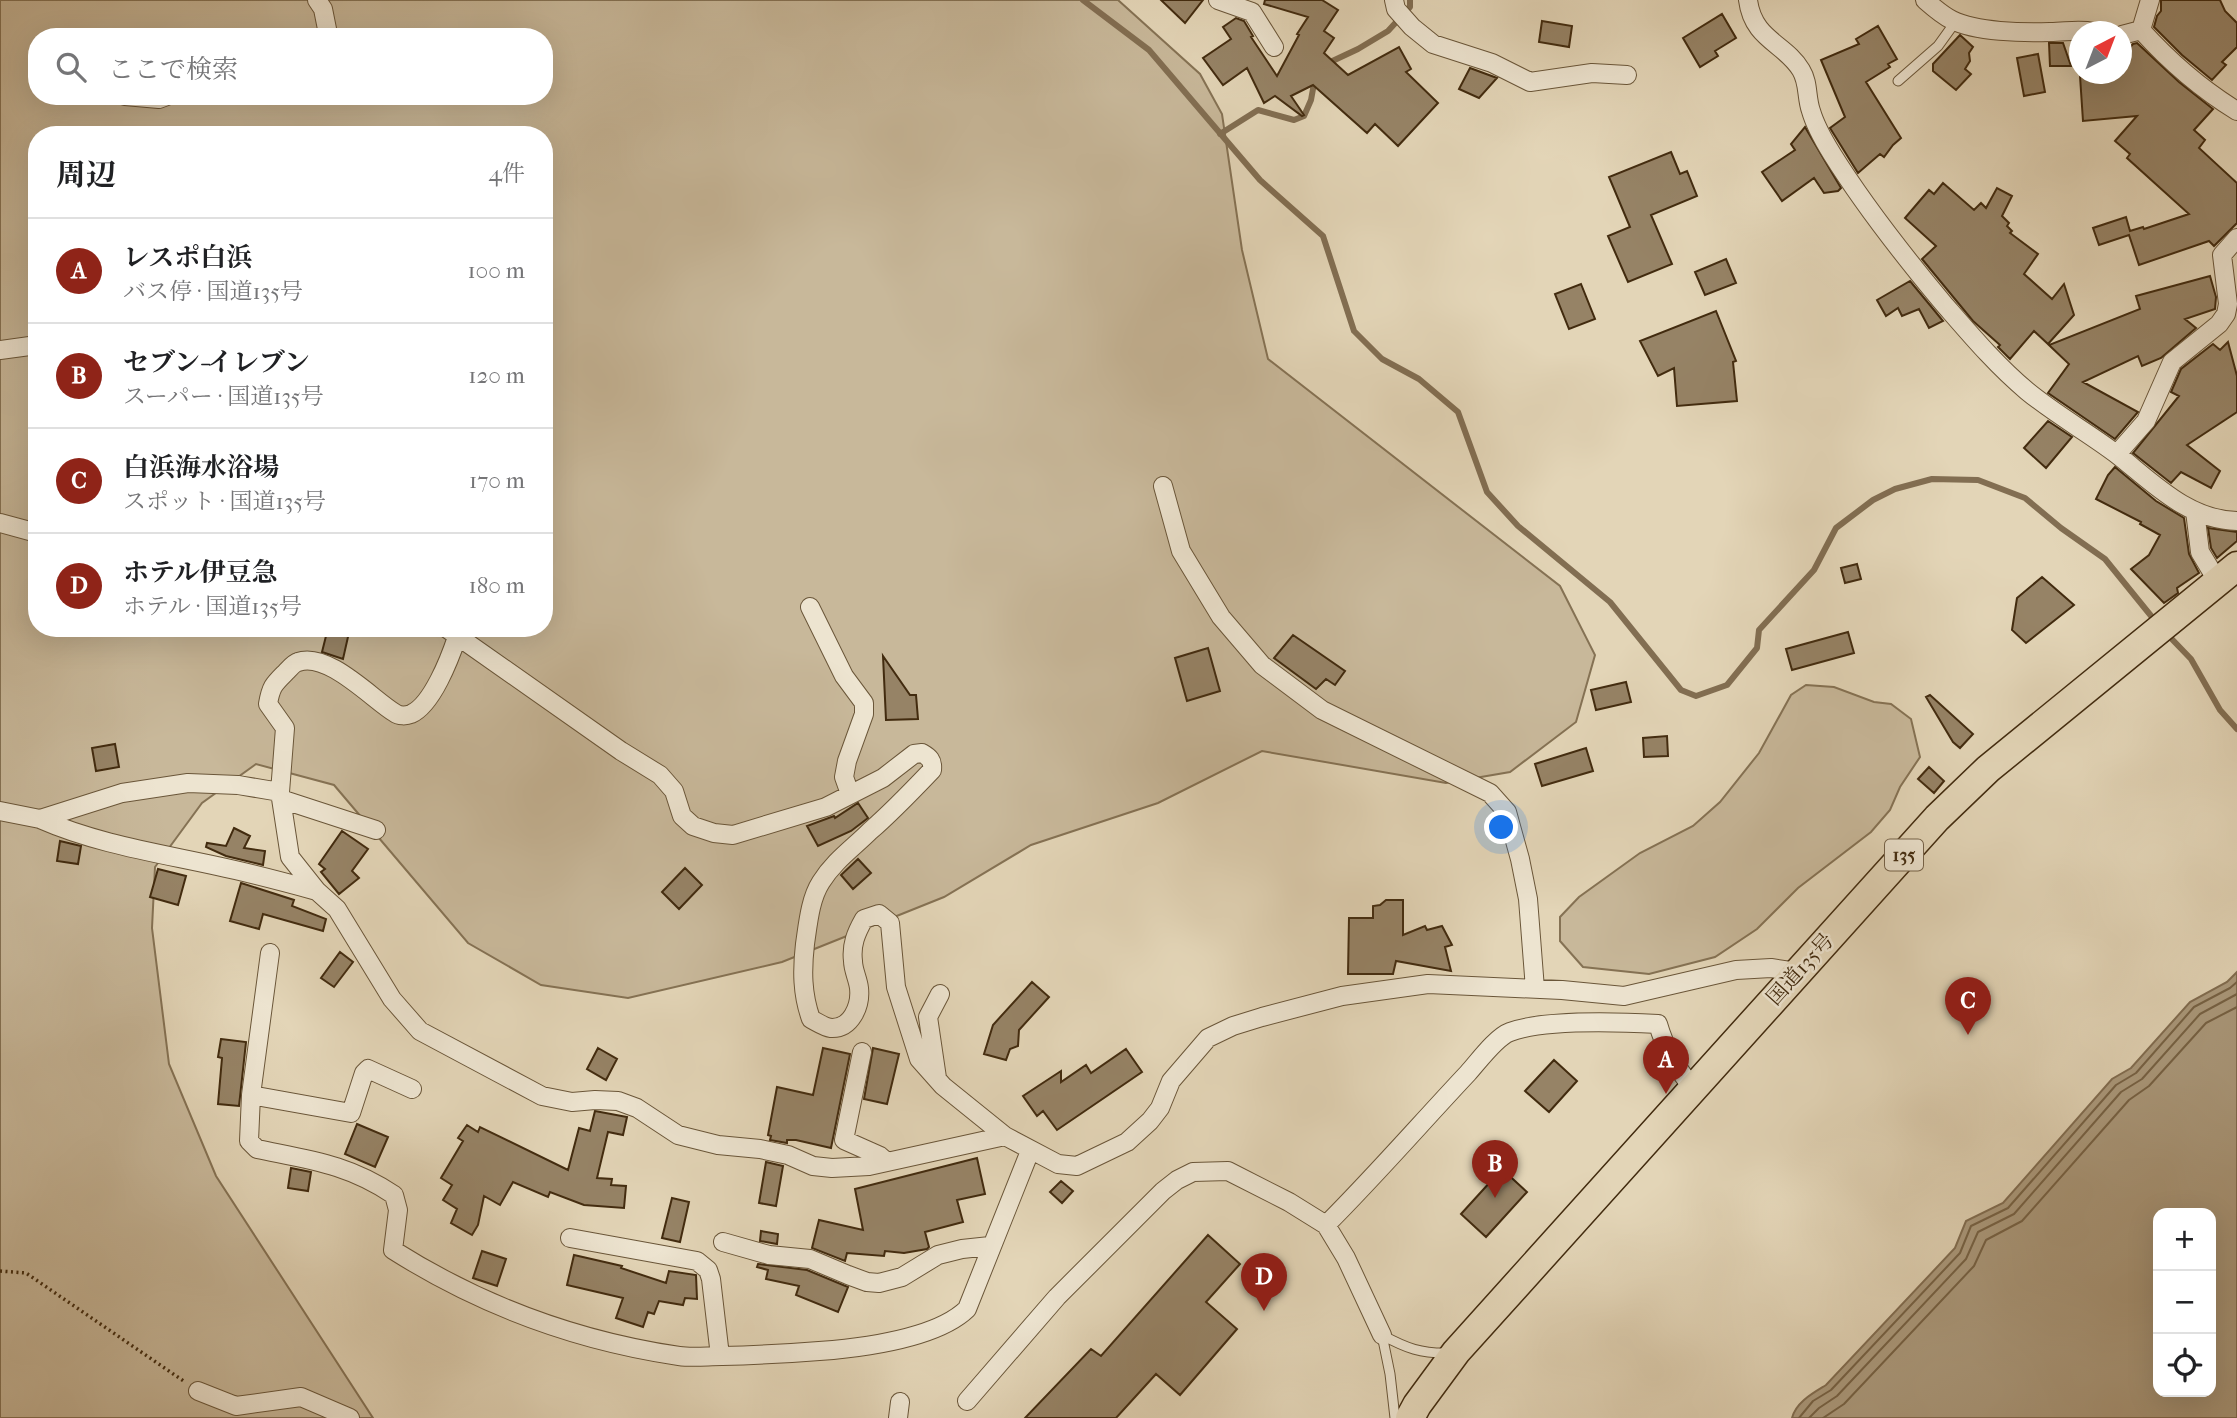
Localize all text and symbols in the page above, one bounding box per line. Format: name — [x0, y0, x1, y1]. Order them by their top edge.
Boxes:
north arrow — [2069, 21, 2132, 84]
search box — [28, 28, 553, 105]
icon: search — [52, 48, 90, 86]
text: ここで検索 — [108, 54, 238, 85]
text: 周辺 — [56, 158, 116, 193]
text: 4件 — [488, 160, 525, 187]
text: レスポ白浜 — [123, 242, 252, 273]
text: A — [72, 257, 86, 284]
text: 100 m — [467, 257, 525, 284]
text: バス停 · 国道135号 — [123, 278, 303, 305]
text: セブン-イレブン — [123, 347, 310, 378]
text: B — [72, 362, 86, 389]
text: 120 m — [468, 362, 525, 389]
text: スーパー · 国道135号 — [123, 383, 324, 410]
text: 白浜海水浴場 — [123, 452, 279, 483]
text: C — [71, 467, 87, 494]
text: 170 m — [469, 467, 525, 494]
text: スポット · 国道135号 — [123, 488, 326, 515]
text: ホテル伊豆急 — [123, 557, 278, 588]
text: D — [70, 572, 88, 599]
text: 180 m — [468, 572, 525, 599]
text: ホテル · 国道135号 — [123, 593, 302, 620]
your location — [1484, 810, 1518, 844]
road number: 135 — [1885, 840, 1923, 870]
street label: 国道135号 — [1762, 928, 1838, 1010]
pin: C — [1945, 977, 1991, 1035]
pin: A — [1643, 1036, 1689, 1094]
pin: B — [1472, 1140, 1518, 1198]
map controls — [2153, 1208, 2216, 1397]
button: + — [2153, 1208, 2216, 1271]
pin: D — [1241, 1253, 1287, 1311]
button: − — [2153, 1271, 2216, 1334]
button: locate — [2153, 1334, 2216, 1397]

